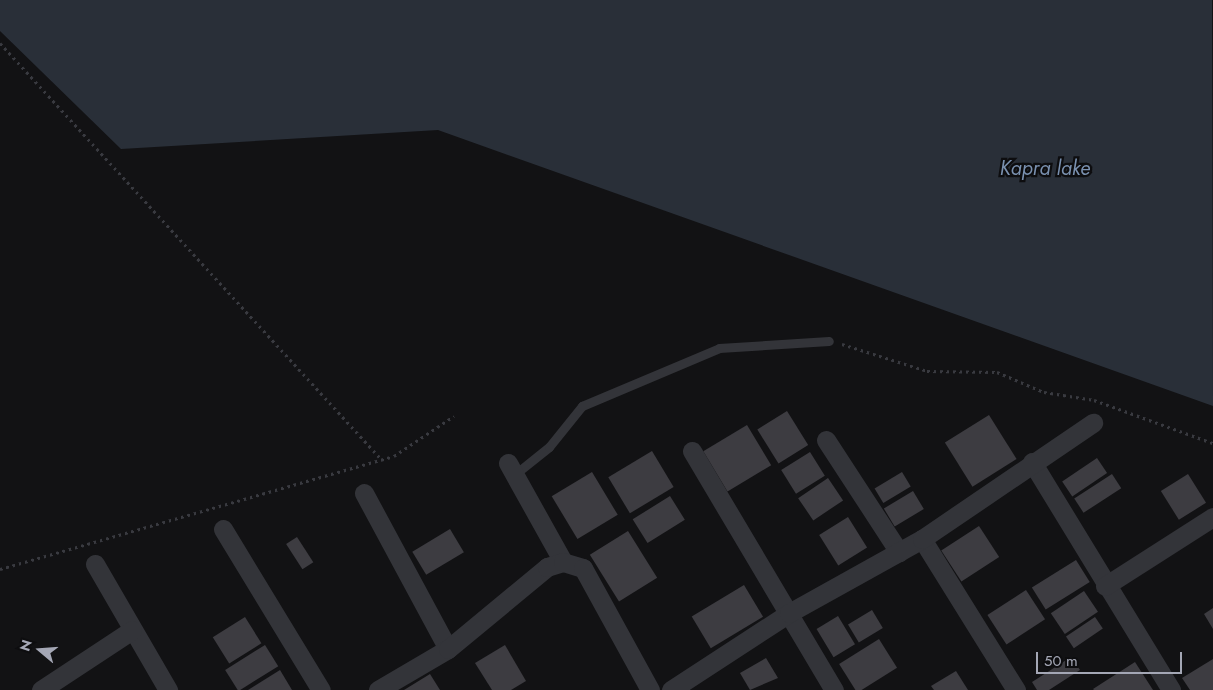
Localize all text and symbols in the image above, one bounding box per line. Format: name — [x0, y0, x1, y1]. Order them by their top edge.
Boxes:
water label: Kapra lake — [1000, 156, 1090, 180]
north arrow — [15, 625, 65, 675]
text: N — [15, 637, 37, 654]
scale bar — [1038, 642, 1184, 674]
text: 50 m — [1044, 650, 1078, 672]

